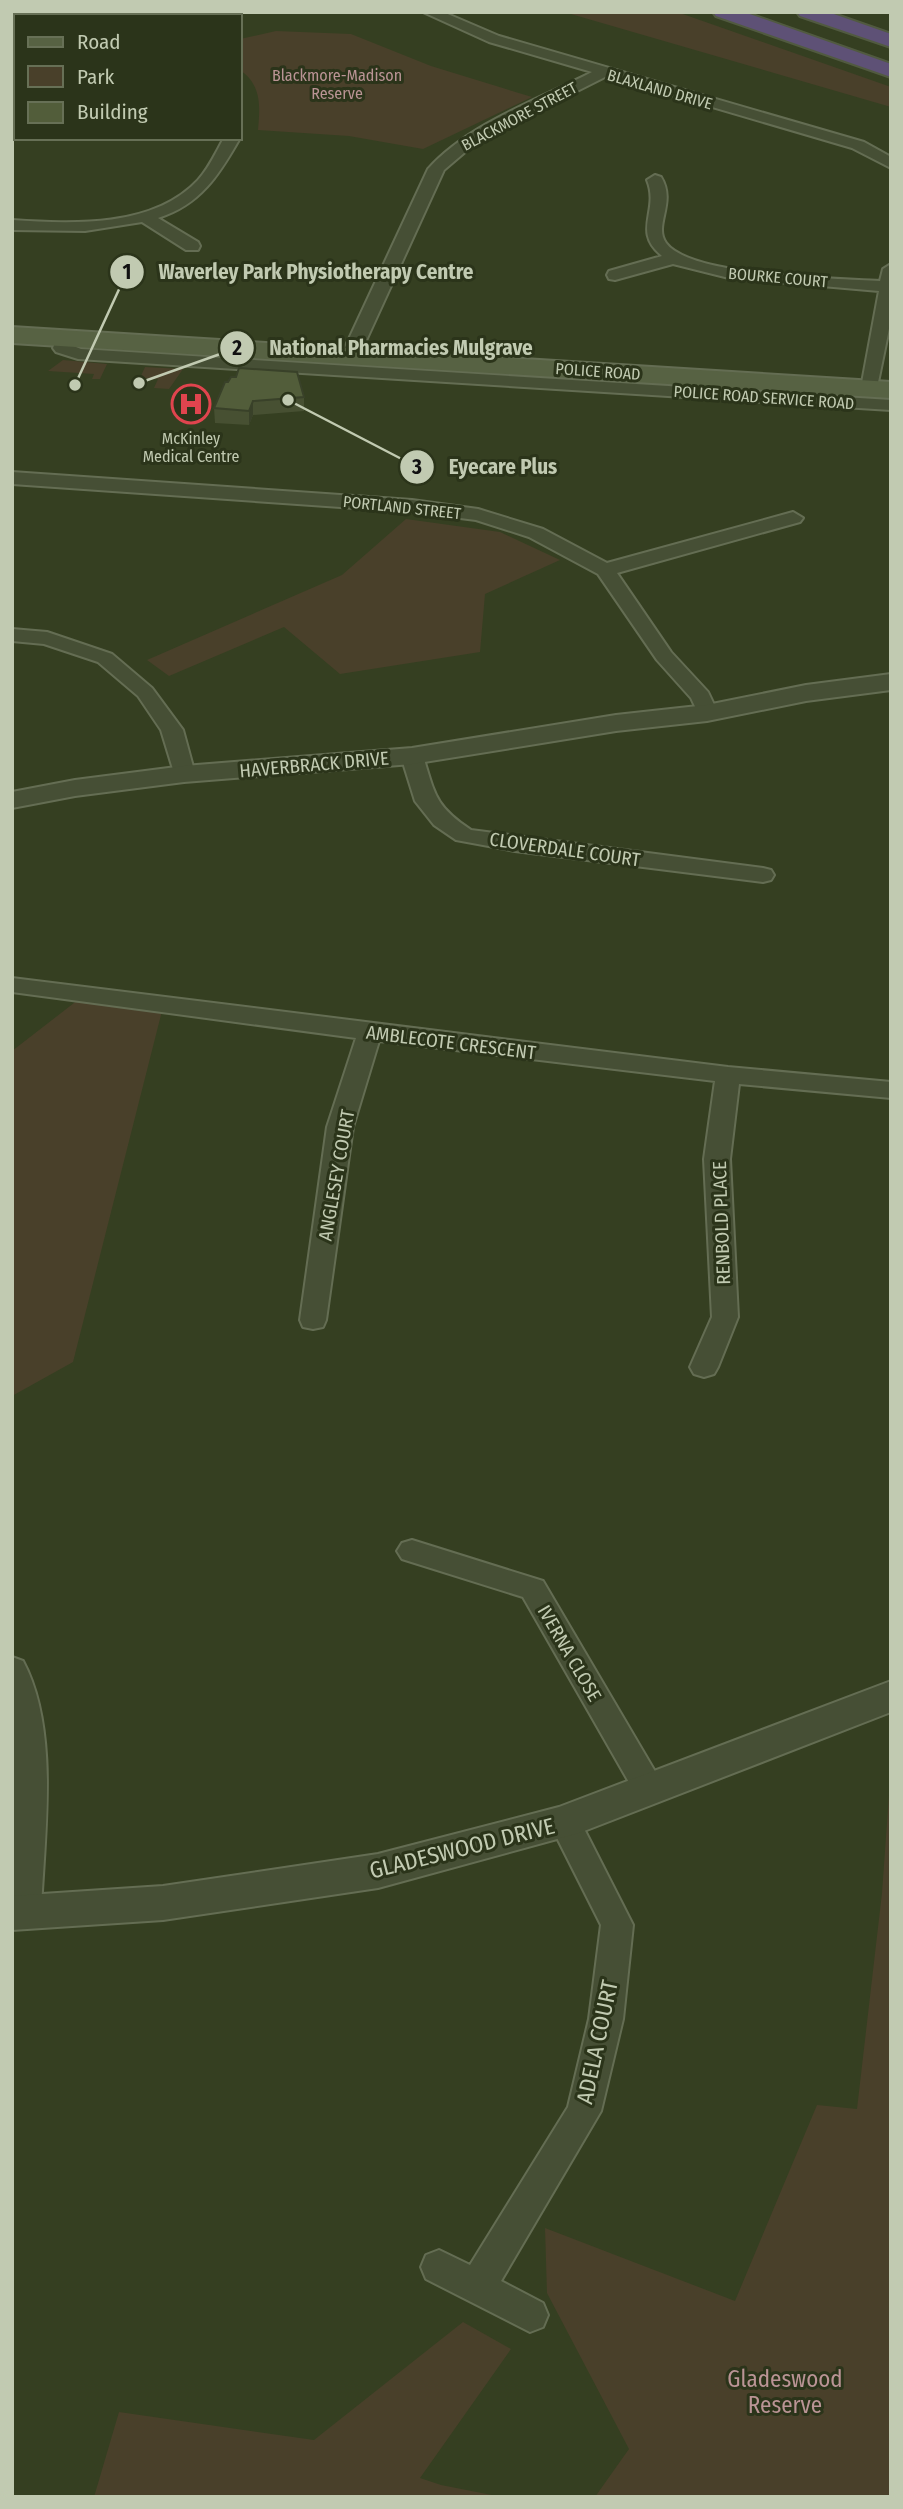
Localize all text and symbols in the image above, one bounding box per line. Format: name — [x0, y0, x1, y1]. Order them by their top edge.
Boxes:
legend — [14, 14, 242, 140]
text: Road — [77, 29, 121, 55]
text: Park — [77, 64, 115, 90]
street label: BLAXLAND DRIVE — [605, 65, 714, 114]
park label: Blackmore-Madison Reserve — [272, 66, 402, 103]
street label: BLACKMORE STREET — [458, 78, 581, 155]
text: Building — [77, 99, 148, 125]
callout: Waverley Park Physiotherapy Centre — [109, 251, 487, 293]
text: 1 — [123, 259, 131, 285]
text: Waverley Park Physiotherapy Centre — [159, 259, 474, 285]
street label: BOURKE COURT — [727, 264, 829, 291]
callout: National Pharmacies Mulgrave — [220, 327, 546, 369]
text: 2 — [231, 335, 242, 361]
text: National Pharmacies Mulgrave — [269, 335, 533, 361]
street label: POLICE ROAD — [555, 359, 641, 384]
street label: POLICE ROAD SERVICE ROAD — [673, 382, 855, 413]
hospital icon: McKinley Medical Centre — [170, 383, 212, 425]
place label: McKinley Medical Centre — [143, 429, 239, 466]
callout: Eyecare Plus — [399, 446, 571, 488]
text: 3 — [411, 454, 422, 480]
text: Eyecare Plus — [449, 454, 557, 480]
street label: PORTLAND STREET — [342, 492, 463, 523]
street label: HAVERBRACK DRIVE — [238, 747, 390, 782]
street label: CLOVERDALE COURT — [488, 828, 642, 871]
street label: AMBLECOTE CRESCENT — [365, 1021, 537, 1064]
street label: ANGLESEY COURT — [314, 1107, 359, 1243]
street label: RENBOLD PLACE — [708, 1161, 735, 1285]
street label: IVERNA CLOSE — [533, 1601, 606, 1706]
street label: GLADESWOOD DRIVE — [366, 1811, 558, 1885]
street label: ADELA COURT — [570, 1977, 624, 2106]
park label: Gladeswood Reserve — [727, 2365, 843, 2419]

